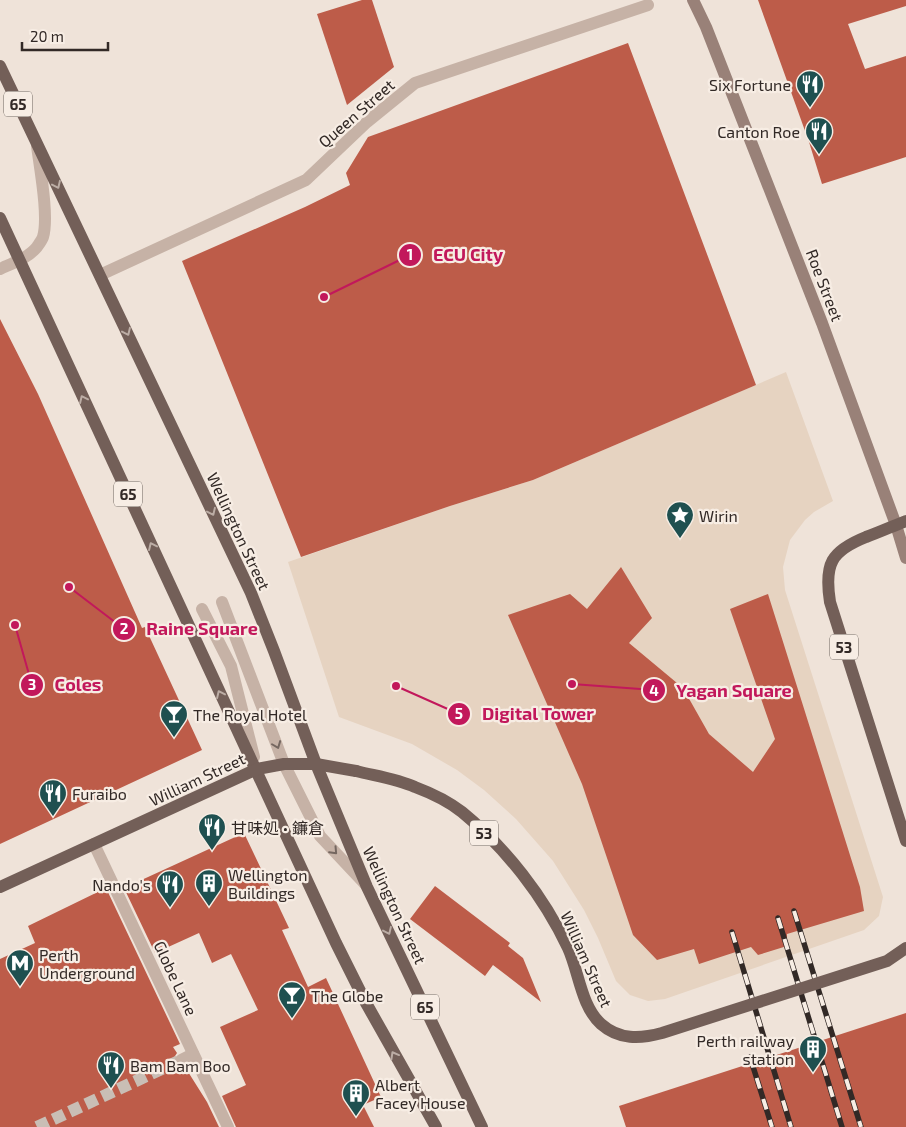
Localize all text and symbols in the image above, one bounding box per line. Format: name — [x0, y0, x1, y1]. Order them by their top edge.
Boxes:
scale bar — [22, 20, 109, 52]
text: 20 m — [30, 27, 64, 45]
restaurant icon: Six Fortune — [795, 69, 825, 108]
street label: Queen Street — [314, 75, 398, 152]
place label: Six Fortune — [709, 75, 791, 94]
road number: 65 — [4, 92, 32, 116]
restaurant icon: Canton Roe — [804, 116, 834, 155]
place label: Canton Roe — [717, 122, 800, 141]
one-way arrow — [51, 180, 61, 189]
callout: ECU City — [398, 238, 513, 271]
text: ECU City — [433, 243, 504, 265]
text: 1 — [407, 245, 413, 263]
street label: Roe Street — [803, 246, 847, 324]
one-way arrow — [121, 327, 131, 336]
one-way arrow — [79, 395, 89, 404]
street label: Wellington Street — [203, 469, 275, 593]
road number: 65 — [114, 482, 142, 506]
place icon: Wirin — [665, 500, 695, 539]
place label: Wirin — [699, 506, 738, 525]
one-way arrow — [206, 507, 216, 516]
one-way arrow — [148, 542, 158, 551]
callout: Raine Square — [112, 613, 268, 646]
text: Raine Square — [146, 617, 258, 639]
text: 2 — [120, 619, 129, 637]
road number: 53 — [830, 634, 858, 660]
callout: Coles — [19, 669, 111, 702]
text: Coles — [55, 673, 101, 695]
callout: Yagan Square — [641, 674, 802, 707]
text: 3 — [28, 675, 36, 693]
text: Yagan Square — [676, 679, 792, 701]
text: 4 — [649, 681, 659, 699]
one-way arrow — [216, 690, 226, 699]
callout: Digital Tower — [446, 697, 604, 730]
bar icon: The Royal Hotel — [159, 699, 189, 738]
text: Digital Tower — [482, 702, 594, 724]
text: 5 — [455, 704, 463, 722]
place label: The Royal Hotel — [193, 705, 307, 724]
one-way arrow — [271, 740, 281, 749]
street label: William Street — [146, 749, 248, 809]
restaurant icon: Furaibo — [38, 778, 68, 817]
place label: Furaibo — [72, 784, 127, 803]
restaurant icon: 甘味処 • 鐮倉 — [197, 812, 227, 851]
place label: 甘味処 • 鐮倉 — [231, 818, 324, 837]
road number: 53 — [470, 820, 498, 846]
street label: Wellington Street — [359, 843, 431, 967]
one-way arrow — [328, 845, 337, 854]
place label: Wellington Buildings — [228, 865, 308, 902]
building icon: Wellington Buildings — [194, 868, 224, 907]
restaurant icon: Nando's — [155, 869, 185, 908]
place label: Nando's — [92, 875, 151, 894]
street label: William Street — [557, 908, 617, 1010]
one-way arrow — [382, 926, 393, 935]
street label: Globe Lane — [150, 938, 202, 1018]
place label: Perth Underground — [39, 945, 135, 982]
metro station icon: Perth Underground — [5, 948, 35, 987]
bar icon: The Globe — [277, 980, 307, 1019]
place label: The Globe — [311, 986, 383, 1005]
road number: 65 — [411, 994, 439, 1020]
place label: Perth railway station — [697, 1031, 795, 1068]
building icon: Perth railway station — [798, 1034, 828, 1073]
restaurant icon: Bam Bam Boo — [96, 1050, 126, 1089]
one-way arrow — [390, 1051, 400, 1060]
place label: Bam Bam Boo — [130, 1056, 231, 1075]
place label: Albert Facey House — [375, 1075, 466, 1112]
building icon: Albert Facey House — [341, 1078, 371, 1117]

